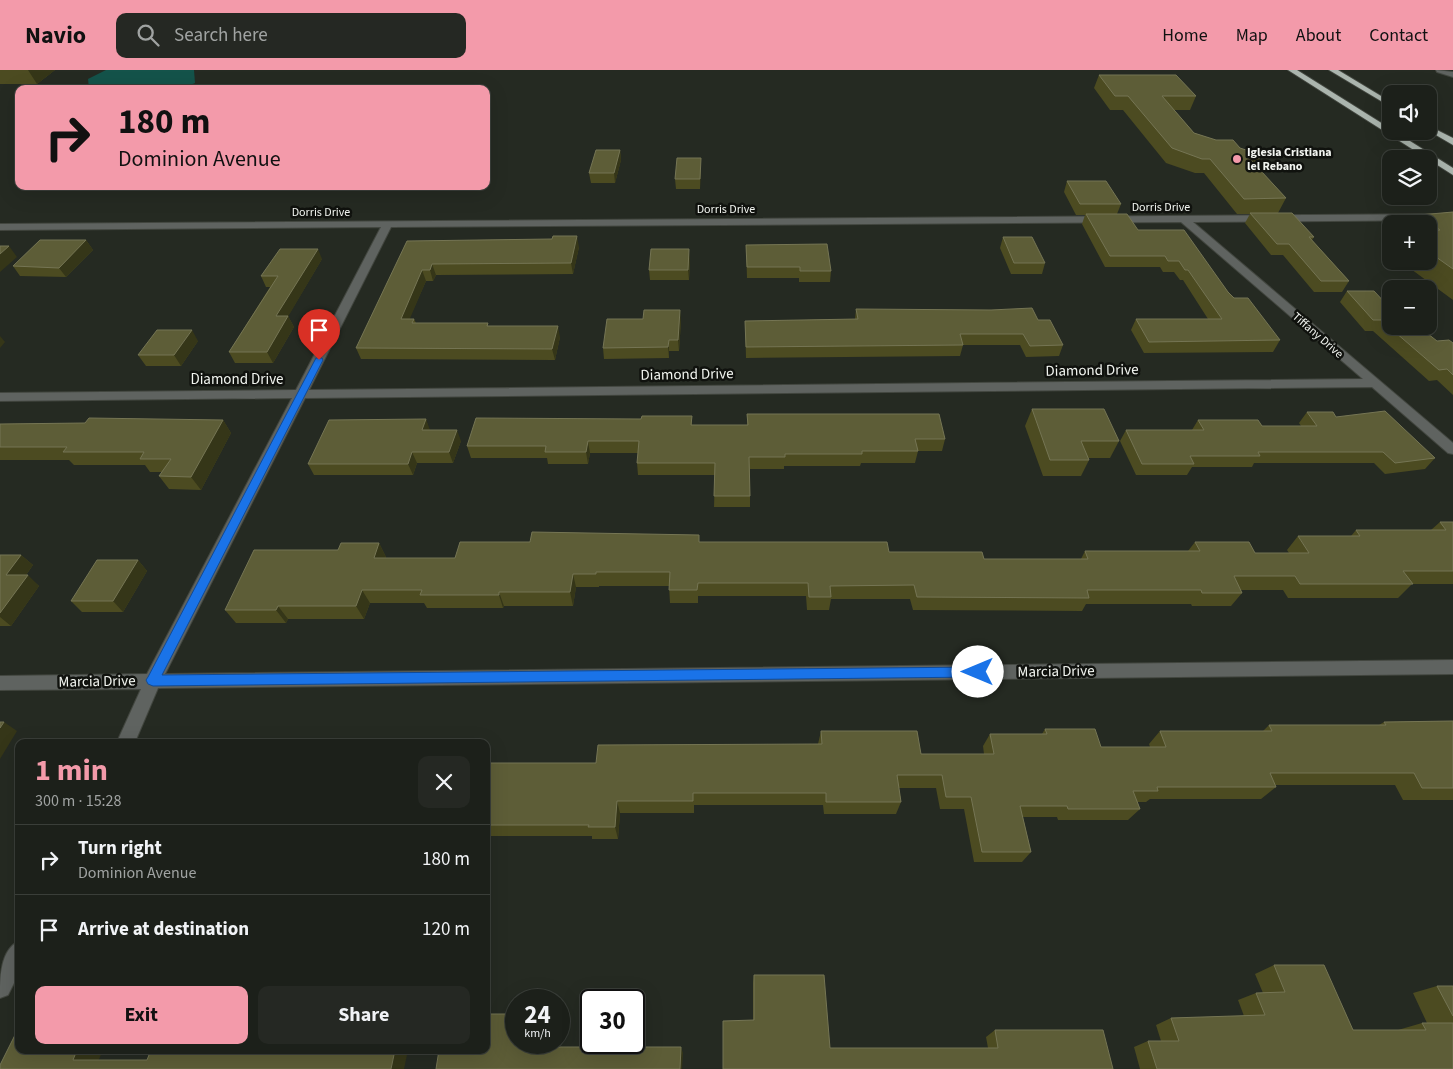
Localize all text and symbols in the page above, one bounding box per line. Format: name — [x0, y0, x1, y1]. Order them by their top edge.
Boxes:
search box — [116, 13, 466, 58]
text: Navio — [25, 18, 86, 53]
icon: search — [134, 21, 162, 49]
text: Search here — [174, 22, 268, 49]
text: Home — [1162, 23, 1208, 48]
text: Map — [1236, 23, 1268, 48]
text: About — [1296, 23, 1341, 48]
text: Contact — [1369, 23, 1428, 48]
map controls — [1382, 85, 1437, 335]
button: sound — [1382, 85, 1437, 140]
text: 180 m — [118, 97, 210, 147]
icon: right — [35, 105, 100, 170]
text: Dominion Avenue — [118, 143, 281, 175]
place label: Iglesia Cristiana lel Rebano — [1247, 144, 1332, 175]
button: layers — [1382, 150, 1437, 205]
marker: Iglesia Cristiana lel Rebano — [1231, 153, 1243, 165]
street label: Dorris Drive — [1132, 199, 1190, 216]
street label: Dorris Drive — [697, 201, 755, 218]
street label: Dorris Drive — [292, 204, 350, 221]
button: + — [1382, 215, 1437, 270]
button: − — [1382, 280, 1437, 335]
street label: Tiffany Drive — [1288, 308, 1347, 362]
pin — [298, 309, 340, 360]
icon: arrive — [305, 316, 333, 344]
street label: Diamond Drive — [1045, 359, 1139, 382]
street label: Diamond Drive — [640, 363, 734, 386]
street label: Diamond Drive — [190, 369, 284, 390]
position arrow — [951, 645, 1003, 697]
street label: Marcia Drive — [1017, 660, 1095, 683]
street label: Marcia Drive — [58, 670, 136, 693]
text: 1 min — [35, 749, 108, 792]
button: close — [418, 756, 470, 808]
text: 300 m · 15:28 — [35, 790, 122, 812]
text: Turn right — [78, 835, 162, 862]
icon: right — [35, 846, 63, 874]
text: 180 m — [422, 846, 470, 873]
text: Dominion Avenue — [78, 862, 196, 884]
icon: arrive — [35, 916, 63, 944]
text: Arrive at destination — [78, 916, 249, 943]
text: 120 m — [422, 916, 470, 943]
button: Exit — [35, 986, 248, 1044]
button: Share — [258, 986, 470, 1044]
speed limit sign: 30 — [580, 989, 645, 1054]
text: 24 — [524, 997, 551, 1033]
text: km/h — [524, 1025, 551, 1042]

